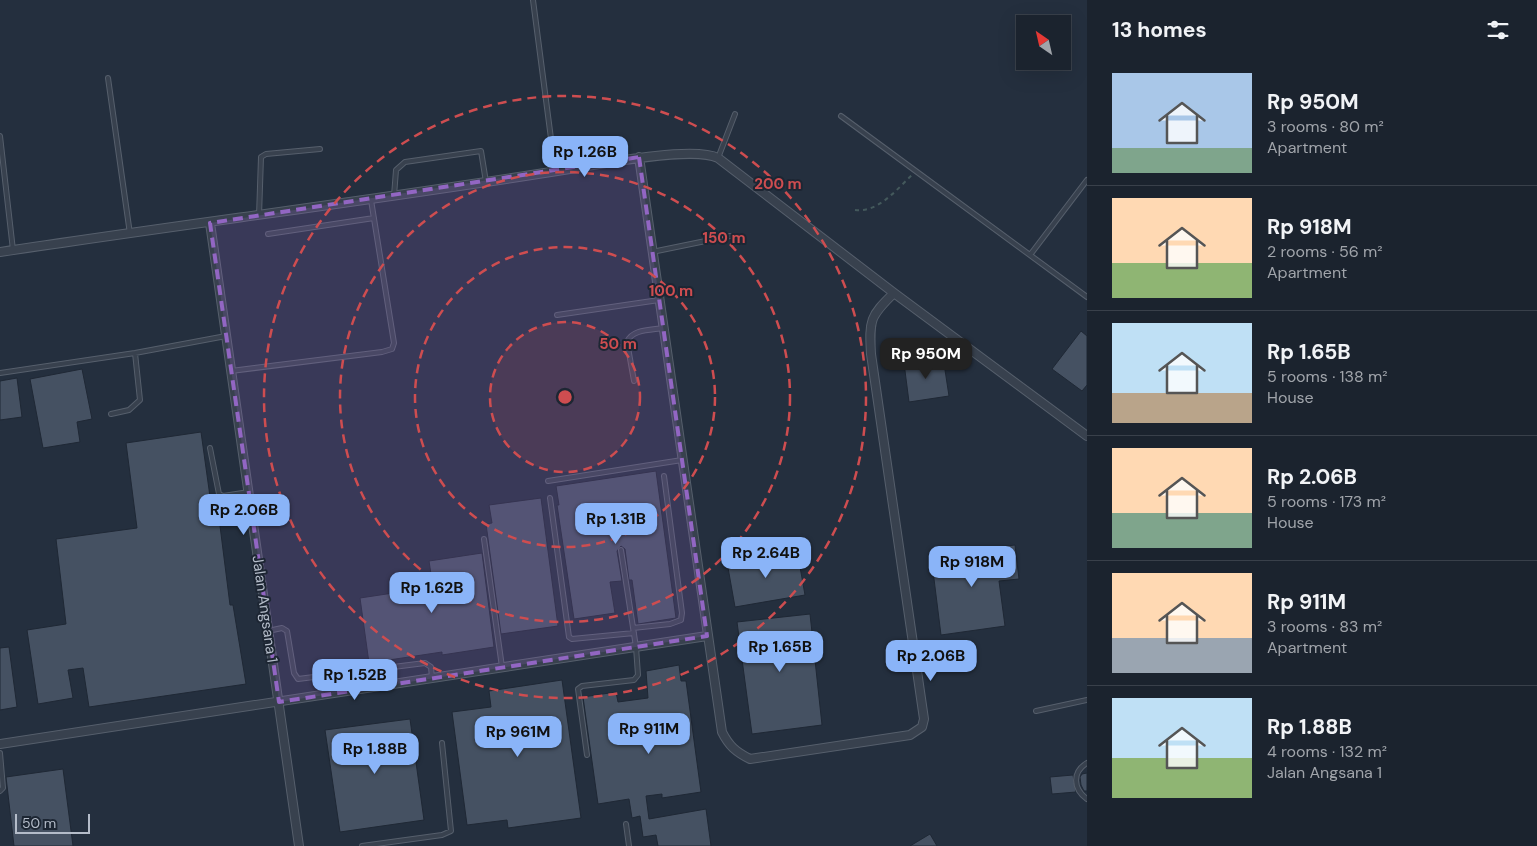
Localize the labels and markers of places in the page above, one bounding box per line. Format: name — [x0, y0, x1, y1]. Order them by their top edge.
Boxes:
pin: Rp 1.26B — [533, 136, 637, 178]
pin: Rp 950M — [880, 338, 972, 380]
centre of rings — [556, 388, 574, 406]
pin: Rp 2.06B — [192, 494, 296, 536]
pin: Rp 1.31B — [564, 502, 668, 545]
pin: Rp 2.64B — [714, 536, 818, 579]
pin: Rp 918M — [926, 546, 1018, 588]
pin: Rp 1.62B — [380, 572, 484, 614]
pin: Rp 1.65B — [728, 630, 832, 673]
pin: Rp 2.06B — [879, 640, 983, 682]
pin: Rp 1.52B — [303, 658, 407, 701]
pin: Rp 911M — [603, 712, 695, 755]
pin: Rp 961M — [472, 716, 564, 758]
pin: Rp 1.88B — [323, 732, 427, 775]

